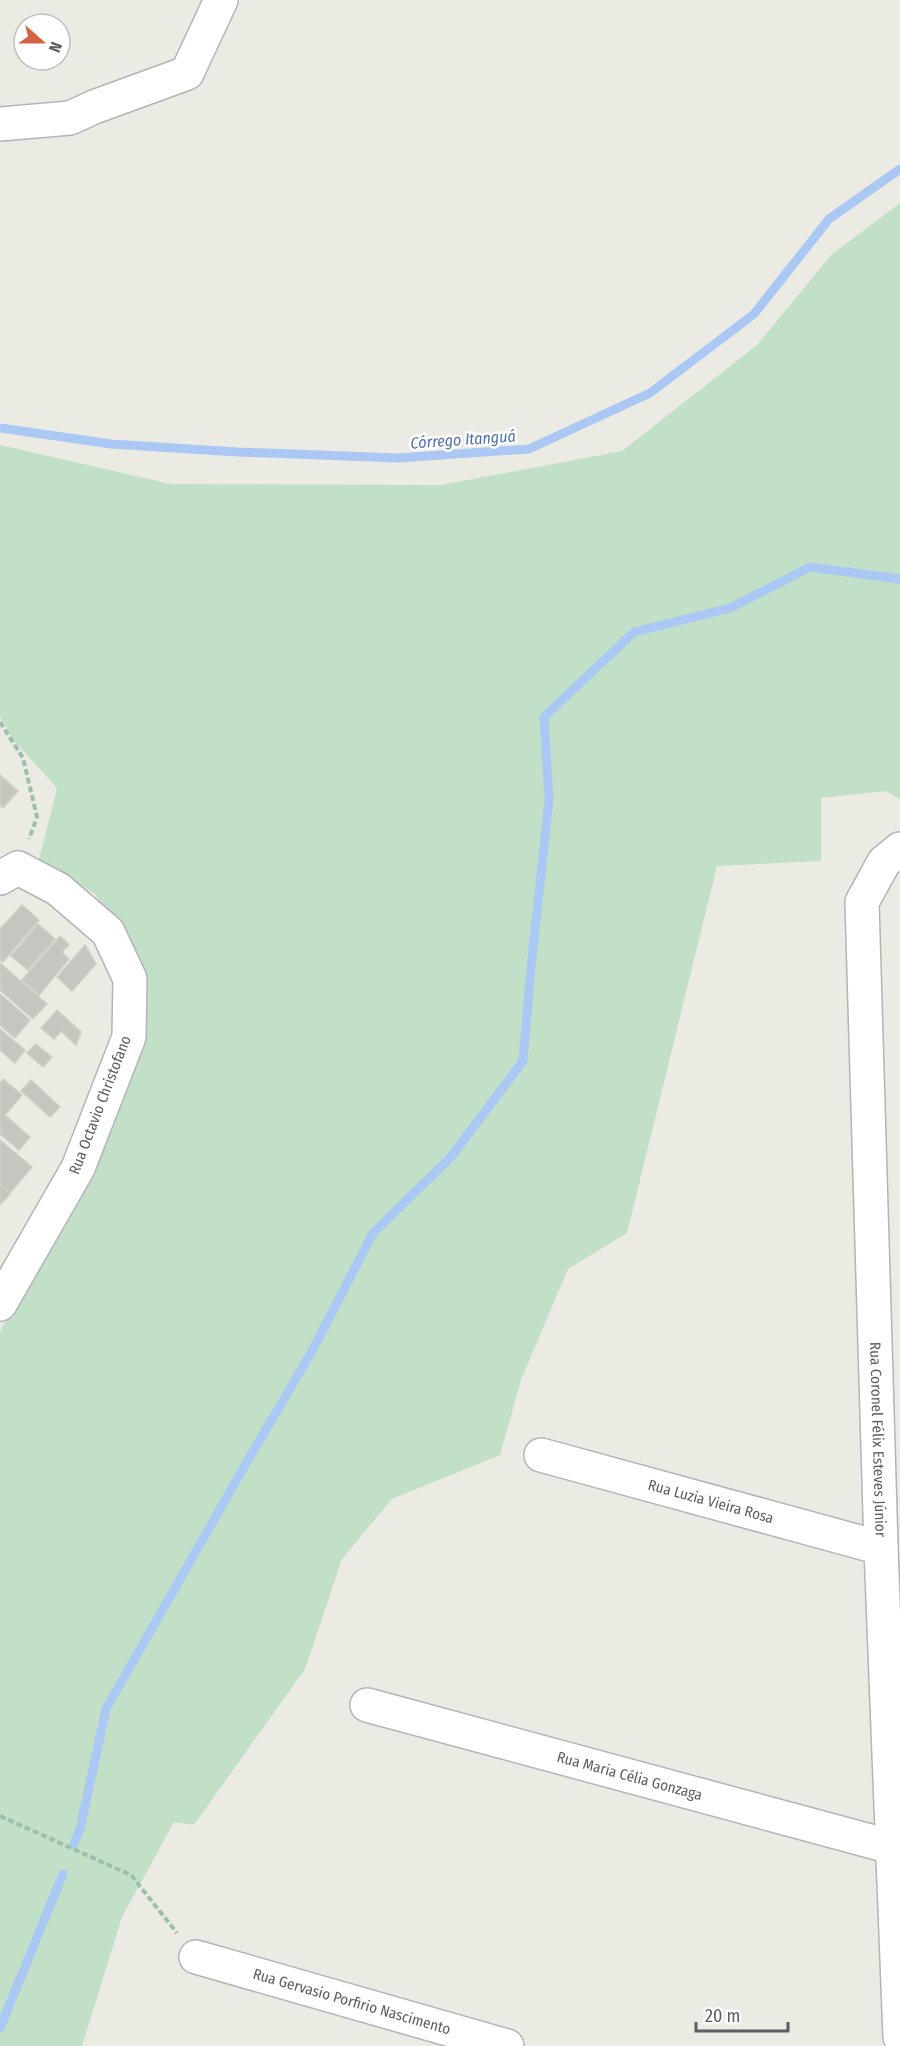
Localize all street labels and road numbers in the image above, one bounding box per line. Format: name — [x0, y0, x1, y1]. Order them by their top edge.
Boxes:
street label: Rua Octavio Christofano — [65, 1033, 135, 1177]
street label: Rua Coronel Félix Esteves Júnior — [866, 1342, 890, 1538]
street label: Rua Luzia Vieira Rosa — [646, 1476, 776, 1527]
street label: Rua Maria Célia Gonzaga — [555, 1748, 704, 1804]
street label: Rua Gervasio Porfirio Nascimento — [251, 1965, 453, 2038]

